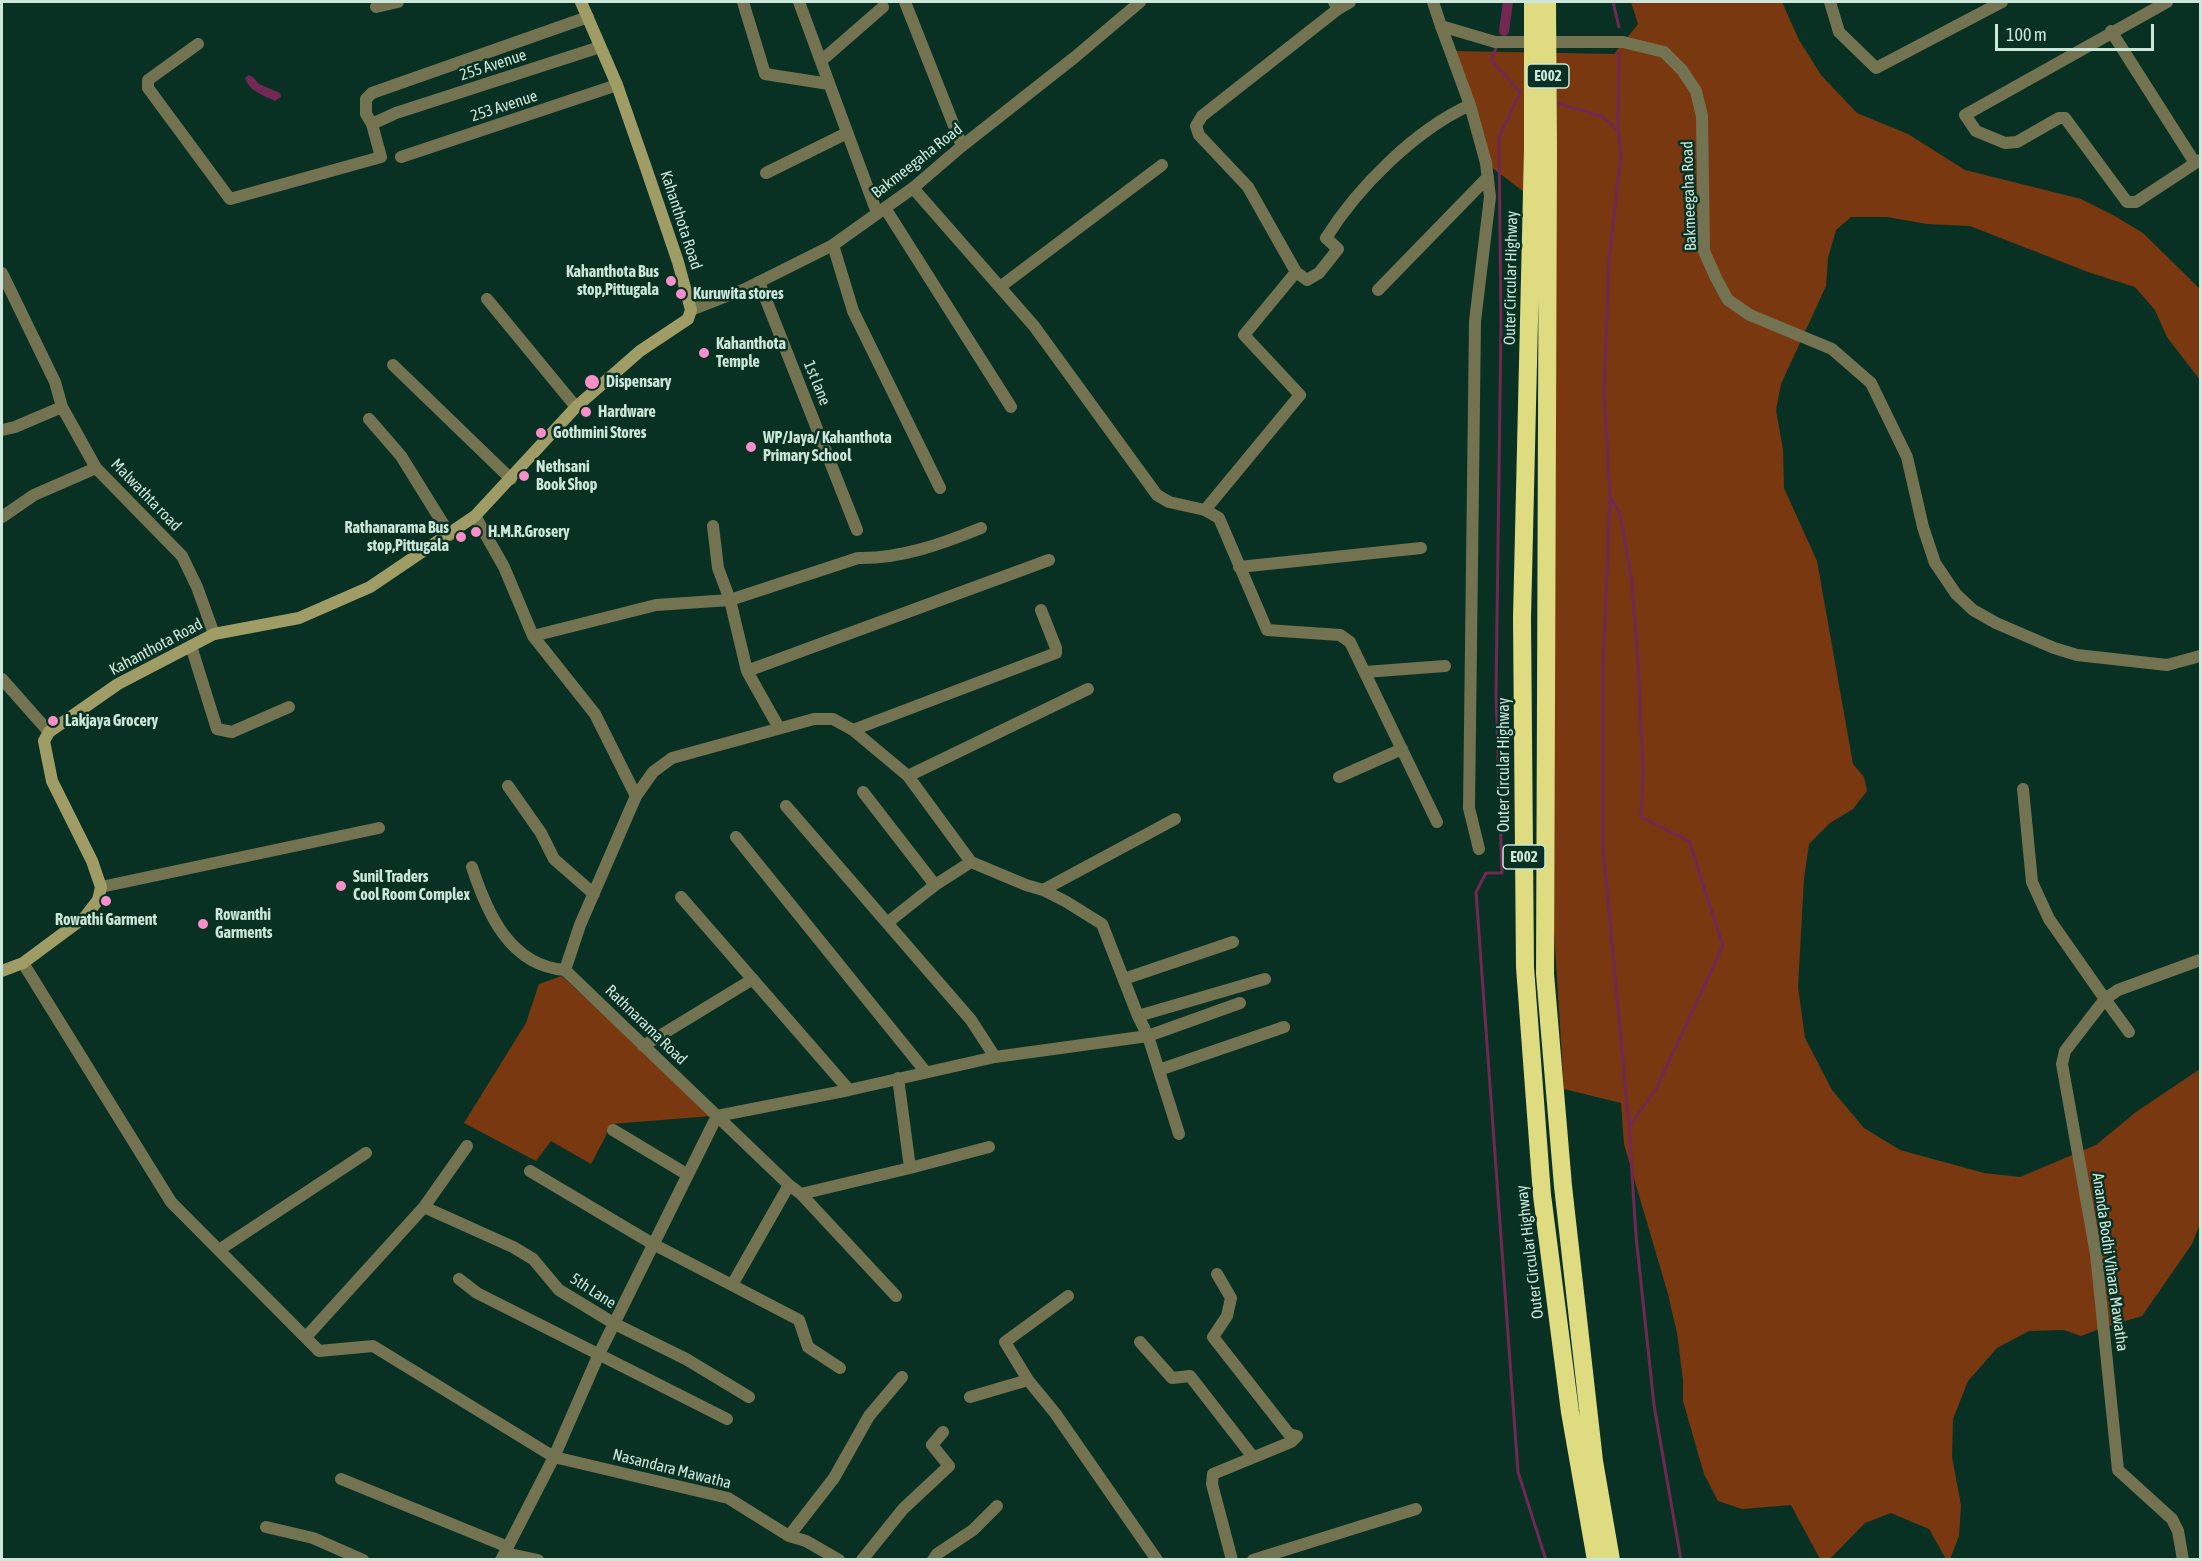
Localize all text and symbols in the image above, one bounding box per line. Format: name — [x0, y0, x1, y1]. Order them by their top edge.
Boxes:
scale bar — [1998, 12, 2157, 50]
text: 100 m — [2006, 24, 2047, 45]
street label: 255 Avenue — [457, 45, 529, 85]
road number: E002 — [1527, 64, 1569, 88]
street label: 253 Avenue — [468, 86, 540, 126]
street label: Bakmeegaha Road — [868, 120, 966, 202]
street label: Bakmeegaha Road — [1677, 141, 1701, 251]
street label: Kahanthota Road — [656, 168, 706, 272]
street label: Outer Circular Highway — [1500, 211, 1522, 345]
place label: Kahanthota Bus stop,Pittugala — [566, 262, 659, 300]
marker: Kahanthota Bus stop,Pittugala — [664, 274, 678, 288]
place label: Kuruwita stores — [693, 284, 784, 304]
marker: Kuruwita stores — [674, 287, 688, 301]
place label: Kahanthota Temple — [716, 334, 786, 372]
marker: Kahanthota Temple — [697, 346, 711, 360]
street label: 1st lane — [799, 358, 835, 408]
place label: Dispensary — [606, 372, 671, 392]
marker: Dispensary — [583, 373, 601, 391]
place label: Hardware — [598, 402, 656, 422]
marker: Hardware — [579, 405, 593, 419]
place label: Gothmini Stores — [553, 423, 647, 443]
marker: Gothmini Stores — [534, 426, 548, 440]
place label: WP/Jaya/ Kahanthota Primary School — [763, 428, 892, 466]
marker: WP/Jaya/ Kahanthota Primary School — [744, 440, 758, 454]
street label: Malwathta road — [107, 455, 185, 535]
place label: Nethsani Book Shop — [536, 457, 597, 495]
marker: Nethsani Book Shop — [517, 469, 531, 483]
place label: Rathanarama Bus stop,Pittugala — [345, 518, 449, 556]
place label: H.M.R.Grosery — [488, 522, 570, 542]
marker: H.M.R.Grosery — [469, 525, 483, 539]
marker: Rathanarama Bus stop,Pittugala — [454, 530, 468, 544]
street label: Kahanthota Road — [106, 614, 206, 680]
street label: Outer Circular Highway — [1494, 698, 1514, 832]
place label: Lakjaya Grocery — [65, 711, 158, 731]
marker: Lakjaya Grocery — [46, 714, 60, 728]
road number: E002 — [1503, 845, 1545, 869]
place label: Sunil Traders Cool Room Complex — [353, 867, 470, 905]
marker: Sunil Traders Cool Room Complex — [334, 879, 348, 893]
marker: Rowathi Garment — [99, 894, 113, 908]
place label: Rowanthi Garments — [215, 905, 272, 943]
place label: Rowathi Garment — [55, 910, 157, 930]
marker: Rowanthi Garments — [196, 917, 210, 931]
street label: Rathnarama Road — [601, 981, 691, 1069]
street label: Ananda Bodhi Vihara Mawatha — [2088, 1172, 2132, 1352]
street label: Outer Circular Highway — [1512, 1184, 1548, 1320]
street label: 5th Lane — [566, 1269, 620, 1313]
street label: Nasandara Mawatha — [611, 1445, 733, 1493]

